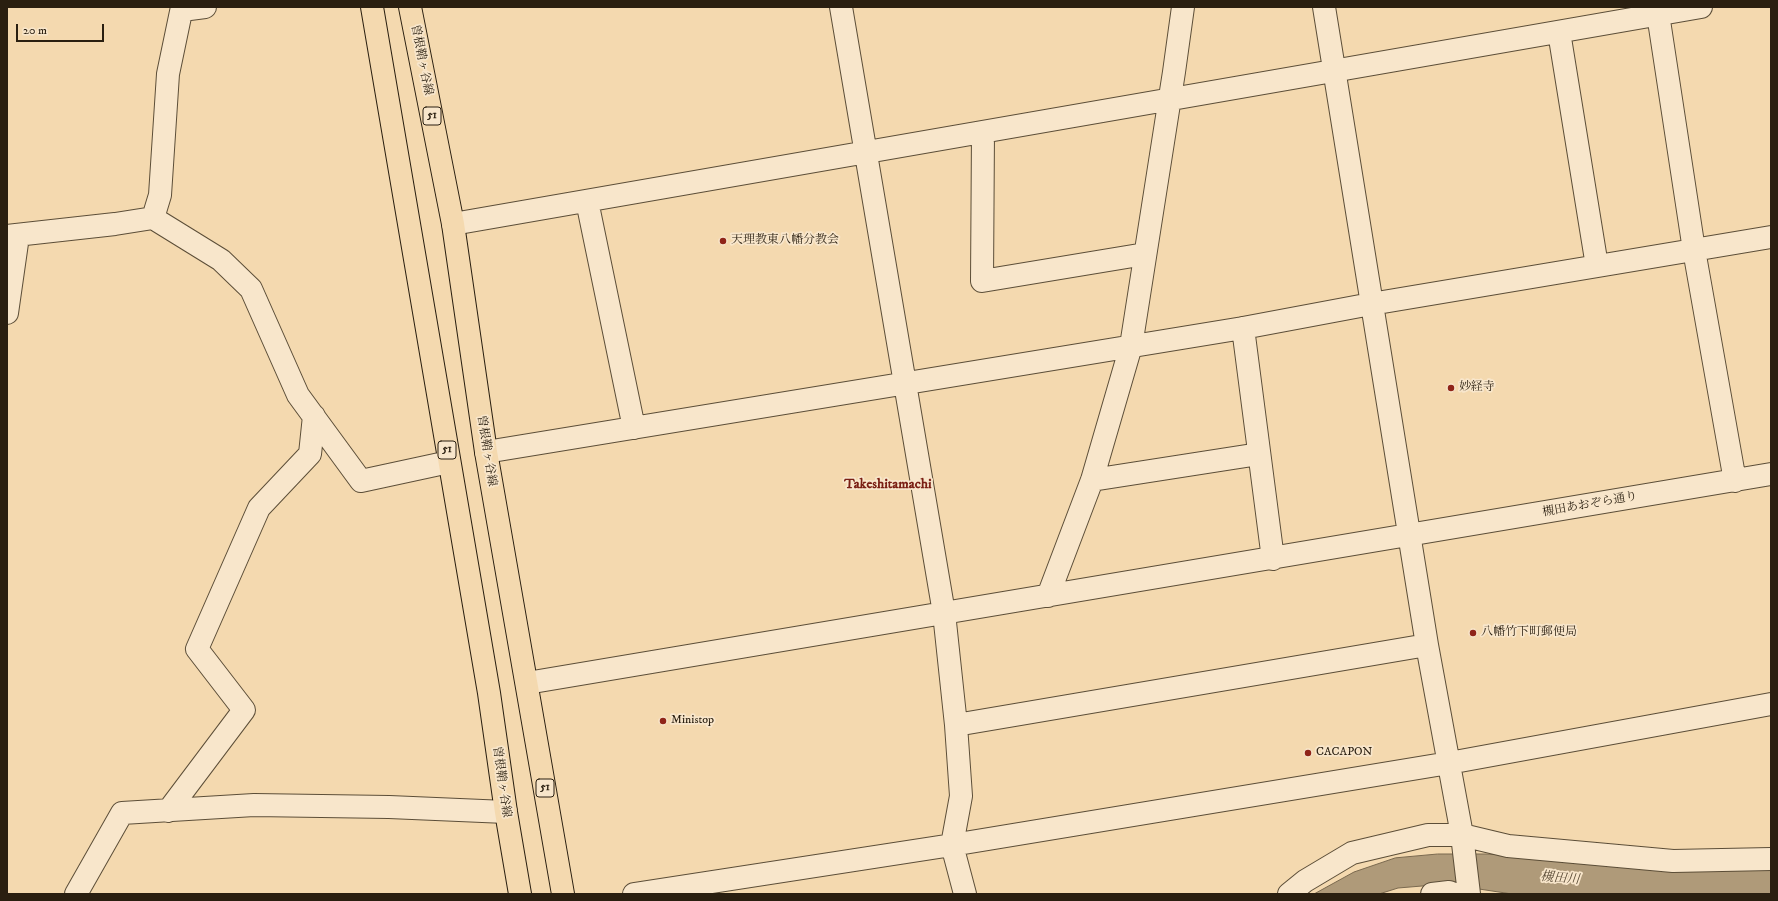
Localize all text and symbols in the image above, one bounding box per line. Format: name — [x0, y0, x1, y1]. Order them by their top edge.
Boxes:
scale bar — [18, 16, 106, 42]
text: 20 m — [23, 23, 47, 38]
street label: 曽根鞘ヶ谷線 — [407, 23, 435, 97]
road number: 51 — [423, 107, 441, 125]
place label: 天理教東八幡分教会 — [731, 234, 839, 248]
marker: 天理教東八幡分教会 — [718, 236, 728, 246]
place label: 妙経寺 — [1459, 381, 1495, 395]
marker: 妙経寺 — [1446, 383, 1456, 393]
street label: 曽根鞘ヶ谷線 — [473, 414, 499, 488]
road number: 51 — [438, 441, 456, 459]
district label: Takeshitamachi — [844, 477, 932, 493]
street label: 槻田あおぞら通り — [1541, 490, 1639, 520]
place label: 八幡竹下町郵便局 — [1481, 626, 1577, 640]
marker: 八幡竹下町郵便局 — [1468, 628, 1478, 638]
place label: Ministop — [671, 714, 714, 728]
marker: Ministop — [658, 716, 668, 726]
street label: 曽根鞘ヶ谷線 — [489, 745, 513, 819]
place label: CACAPON — [1316, 746, 1372, 760]
marker: CACAPON — [1303, 748, 1313, 758]
road number: 51 — [536, 779, 554, 797]
water label: 槻田川 — [1540, 870, 1580, 888]

